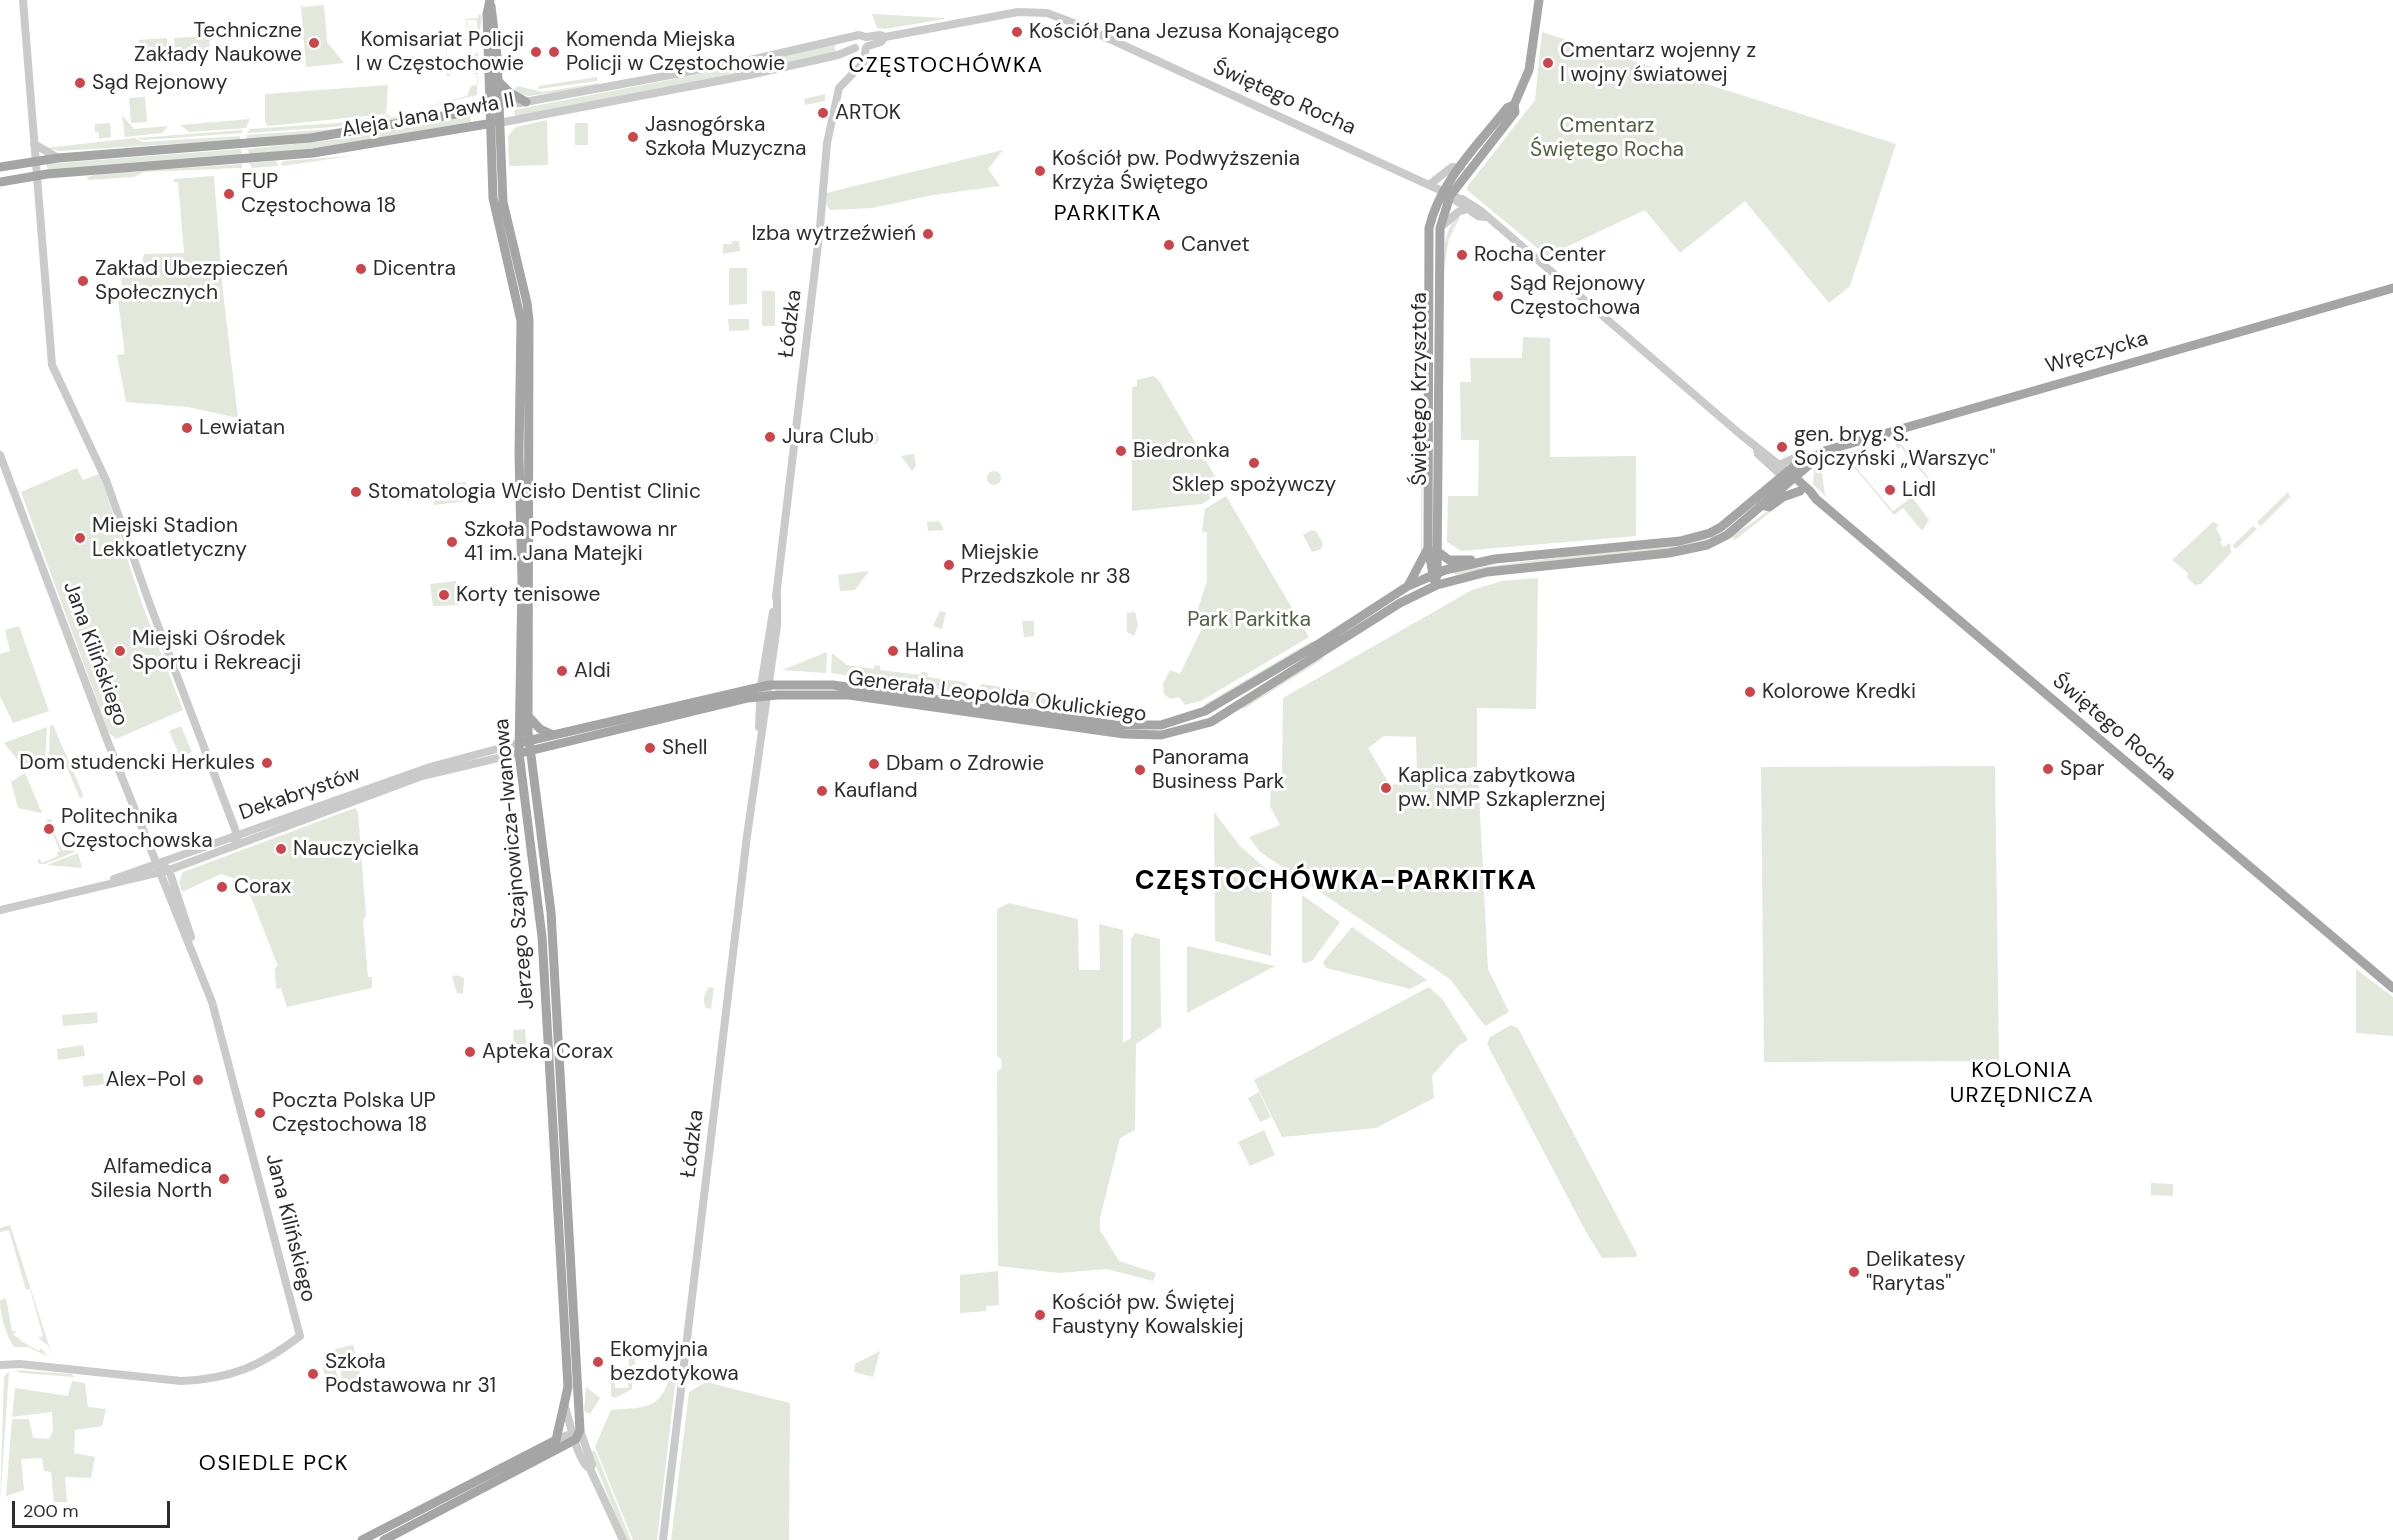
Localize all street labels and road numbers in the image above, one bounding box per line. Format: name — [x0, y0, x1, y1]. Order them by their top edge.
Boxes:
street label: Świętego Rocha — [1209, 55, 1359, 141]
street label: Aleja Jana Pawła II — [340, 88, 516, 144]
street label: Łódzka — [774, 289, 808, 359]
street label: Świętego Krzysztofa — [1407, 292, 1433, 486]
street label: Wręczycka — [2043, 326, 2151, 380]
street label: Jana Kilińskiego — [57, 578, 133, 730]
street label: Generała Leopolda Okulickiego — [846, 666, 1148, 728]
street label: Świętego Rocha — [2047, 669, 2181, 787]
street label: Jerzego Szajnowicza-Iwanowa — [490, 717, 540, 1011]
street label: Dekabrystów — [236, 762, 364, 826]
street label: Łódzka — [676, 1109, 710, 1179]
street label: Jana Kilińskiego — [259, 1151, 321, 1305]

